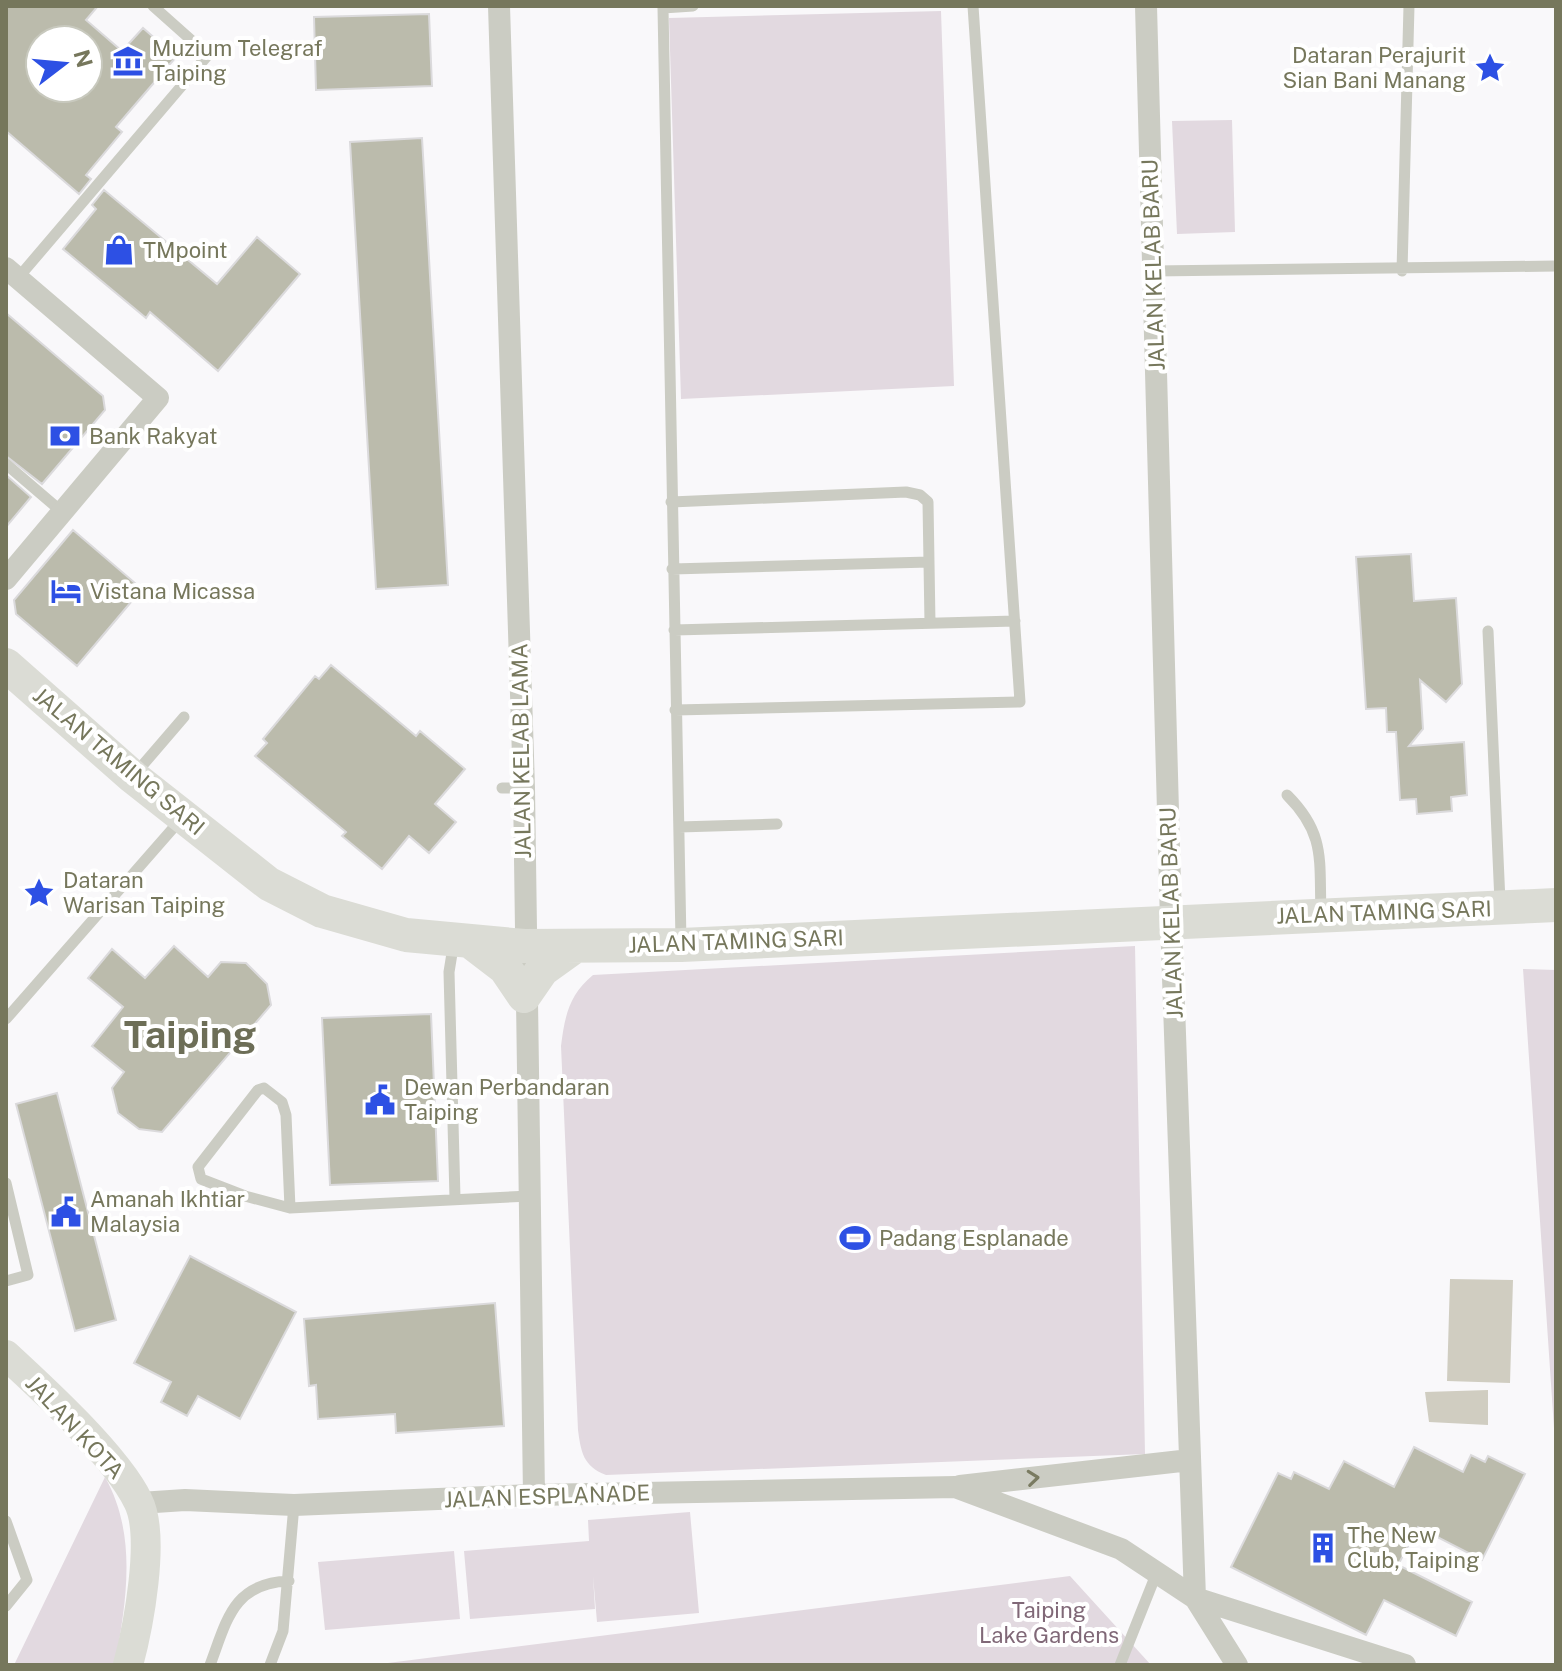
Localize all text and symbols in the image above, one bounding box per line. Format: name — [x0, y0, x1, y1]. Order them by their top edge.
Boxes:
north arrow — [24, 24, 104, 104]
place label: Muzium Telegraf Taiping — [152, 35, 323, 86]
place label: Dataran Perajurit Sian Bani Manang — [1282, 42, 1466, 93]
museum icon: Muzium Telegraf Taiping — [111, 44, 145, 78]
text: N — [68, 47, 98, 70]
place icon: Dataran Perajurit Sian Bani Manang — [1473, 51, 1507, 85]
street label: JALAN KELAB BARU — [1136, 159, 1170, 371]
shop icon: TMpoint — [102, 233, 136, 267]
place label: TMpoint — [143, 237, 227, 263]
bank icon: Bank Rakyat — [48, 419, 82, 453]
place label: Bank Rakyat — [89, 423, 218, 449]
hotel icon: Vistana Micassa — [49, 574, 83, 608]
place label: Vistana Micassa — [90, 578, 255, 604]
street label: JALAN KELAB LAMA — [506, 643, 536, 859]
street label: JALAN TAMING SARI — [28, 682, 210, 840]
street label: JALAN KELAB BARU — [1154, 807, 1188, 1019]
place label: Dataran Warisan Taiping — [63, 867, 225, 918]
place icon: Dataran Warisan Taiping — [22, 876, 56, 910]
street label: JALAN TAMING SARI — [1276, 895, 1492, 929]
street label: JALAN TAMING SARI — [628, 924, 844, 958]
district label: Taiping — [124, 1012, 256, 1057]
place label: Dewan Perbandaran Taiping — [404, 1074, 610, 1125]
public building icon: Dewan Perbandaran Taiping — [363, 1083, 397, 1117]
place label: Amanah Ikhtiar Malaysia — [90, 1186, 245, 1237]
public building icon: Amanah Ikhtiar Malaysia — [49, 1195, 83, 1229]
sports icon: Padang Esplanade — [838, 1221, 872, 1255]
place label: Padang Esplanade — [879, 1225, 1069, 1251]
street label: JALAN KOTA — [20, 1370, 130, 1484]
one-way arrow — [1026, 1470, 1039, 1487]
street label: JALAN ESPLANADE — [444, 1479, 650, 1513]
place label: The New Club, Taiping — [1347, 1522, 1480, 1573]
building icon: The New Club, Taiping — [1306, 1531, 1340, 1565]
park label: Taiping Lake Gardens — [979, 1597, 1119, 1648]

